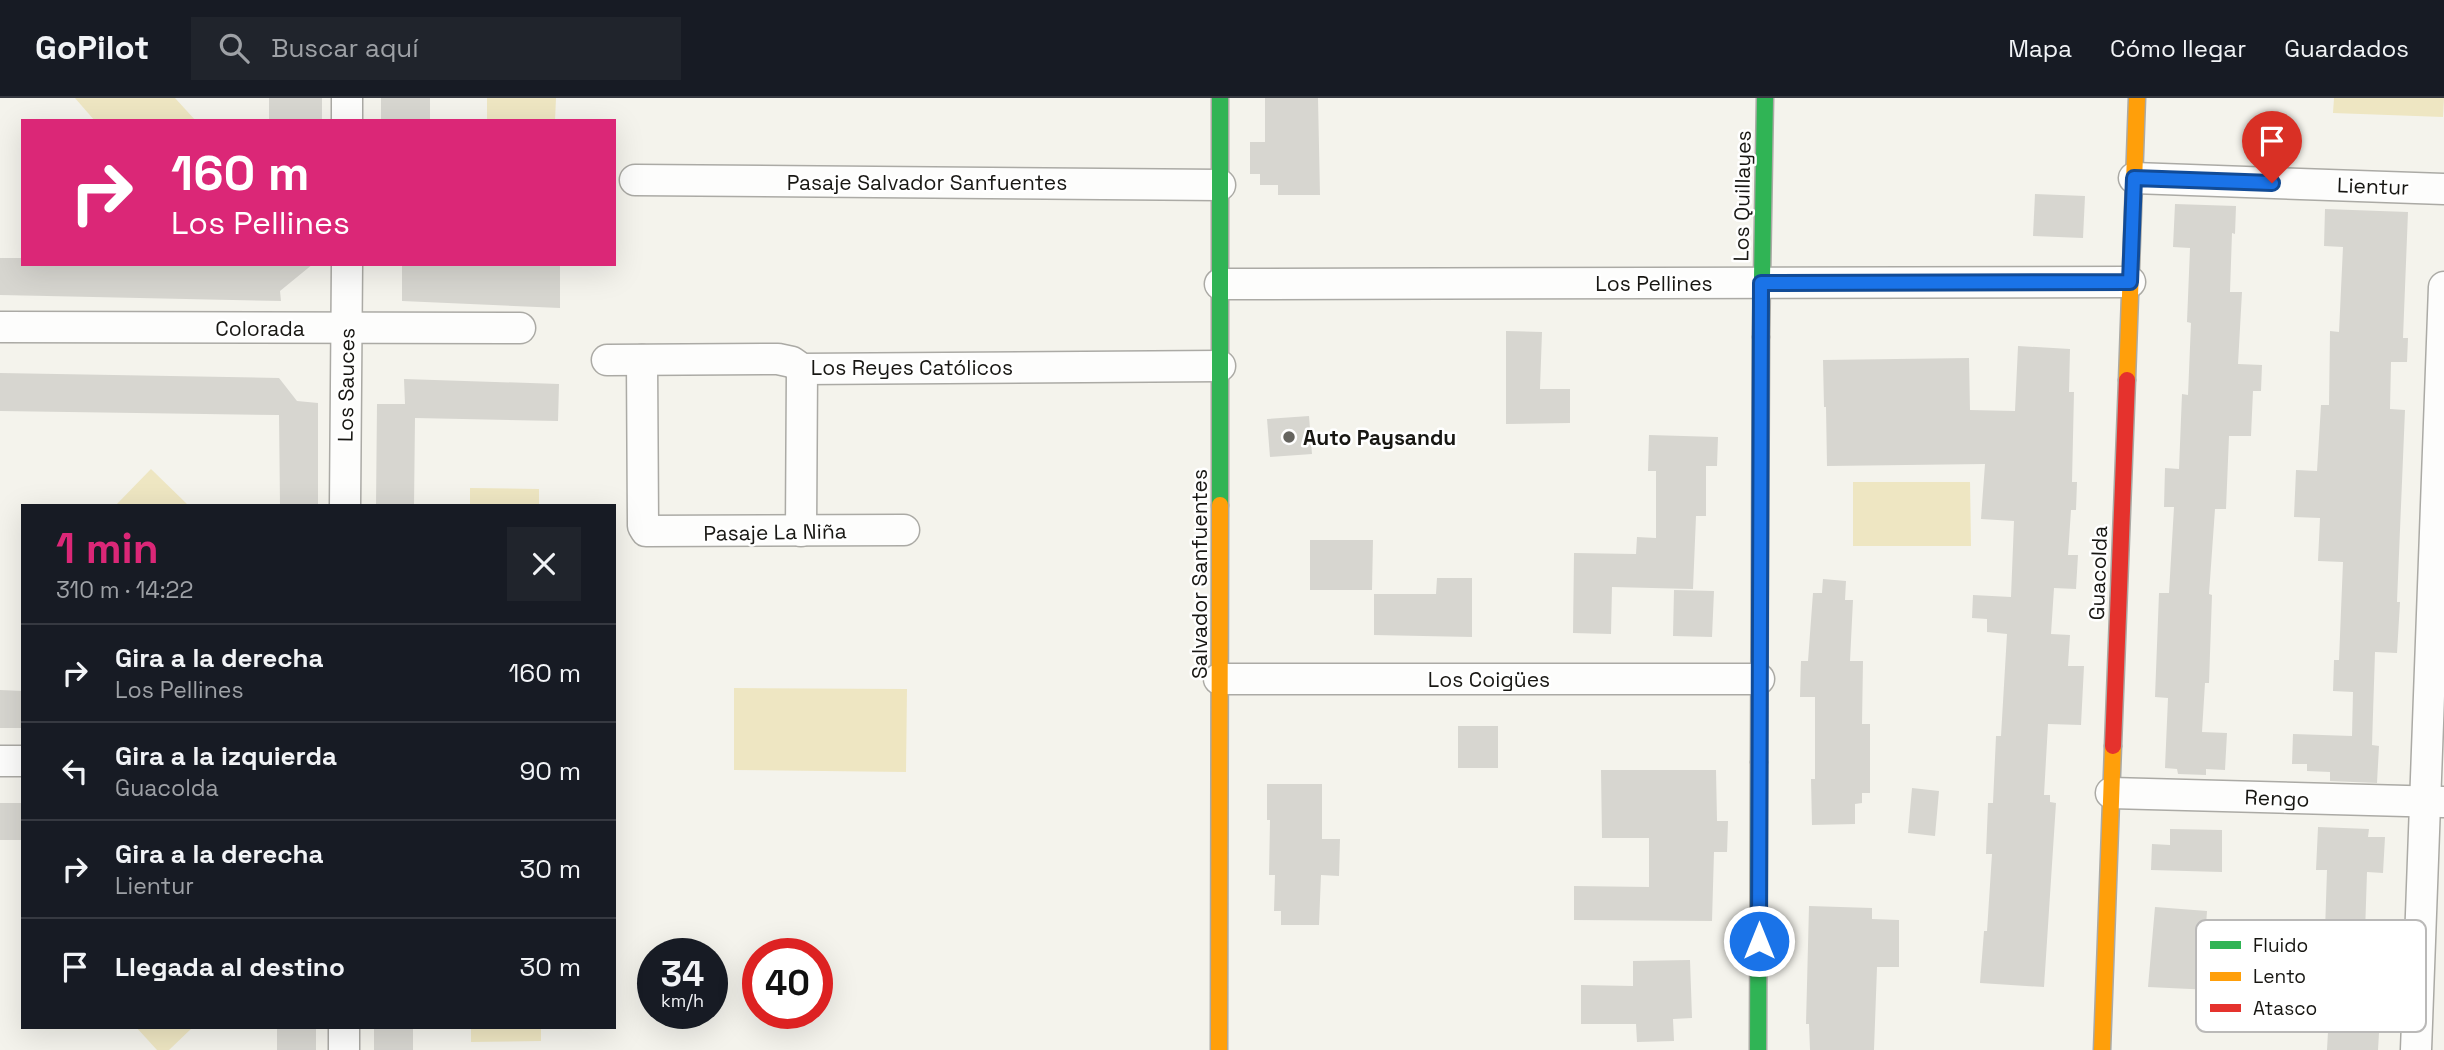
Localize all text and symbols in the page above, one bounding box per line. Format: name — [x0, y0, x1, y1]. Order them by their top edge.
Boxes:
search box — [191, 17, 681, 80]
text: GoPilot — [35, 27, 149, 69]
icon: search — [215, 29, 253, 67]
text: Buscar aquí — [271, 31, 419, 65]
text: Mapa — [2008, 33, 2072, 64]
text: Cómo llegar — [2110, 33, 2246, 64]
text: Guardados — [2284, 33, 2409, 64]
pin — [2242, 111, 2302, 183]
icon: arrive — [2253, 122, 2291, 160]
street label: Los Quillayes — [1727, 130, 1757, 262]
text: 160 m — [171, 142, 309, 204]
icon: right — [56, 147, 147, 238]
street label: Pasaje Salvador Sanfuentes — [787, 169, 1067, 196]
street label: Lientur — [2337, 171, 2410, 201]
text: Los Pellines — [171, 203, 350, 243]
street label: Los Pellines — [1595, 270, 1713, 297]
street label: Colorada — [215, 315, 305, 342]
street label: Los Sauces — [332, 328, 360, 442]
street label: Los Reyes Católicos — [811, 354, 1013, 381]
place label: Auto Paysandu — [1303, 424, 1456, 451]
marker: Auto Paysandu — [1281, 429, 1297, 445]
street label: Salvador Sanfuentes — [1186, 469, 1213, 679]
street label: Pasaje La Niña — [703, 517, 847, 547]
text: 1 min — [56, 522, 159, 575]
street label: Guacolda — [2083, 525, 2113, 621]
button: close — [507, 527, 581, 601]
text: 310 m · 14:22 — [56, 575, 193, 605]
text: Gira a la derecha — [115, 641, 324, 675]
icon: right — [56, 654, 94, 692]
text: 160 m — [509, 656, 581, 690]
street label: Los Coigües — [1428, 666, 1550, 693]
text: Los Pellines — [115, 675, 244, 705]
text: Gira a la izquierda — [115, 739, 337, 773]
icon: left — [56, 752, 94, 790]
text: 90 m — [519, 754, 581, 788]
text: Guacolda — [115, 773, 219, 803]
street label: Rengo — [2244, 783, 2310, 813]
text: Gira a la derecha — [115, 837, 324, 871]
icon: right — [56, 850, 94, 888]
text: 30 m — [520, 852, 581, 886]
text: Lientur — [115, 871, 194, 901]
position arrow — [1722, 904, 1796, 978]
legend — [2196, 920, 2426, 1032]
text: Fluido — [2253, 933, 2308, 958]
speed limit sign: 40 — [742, 938, 833, 1029]
icon: arrive — [56, 948, 94, 986]
text: Llegada al destino — [115, 950, 345, 984]
text: 30 m — [520, 950, 581, 984]
text: 34 — [661, 952, 704, 996]
text: Lento — [2253, 964, 2306, 989]
text: km/h — [661, 989, 704, 1012]
text: Atasco — [2253, 996, 2317, 1021]

